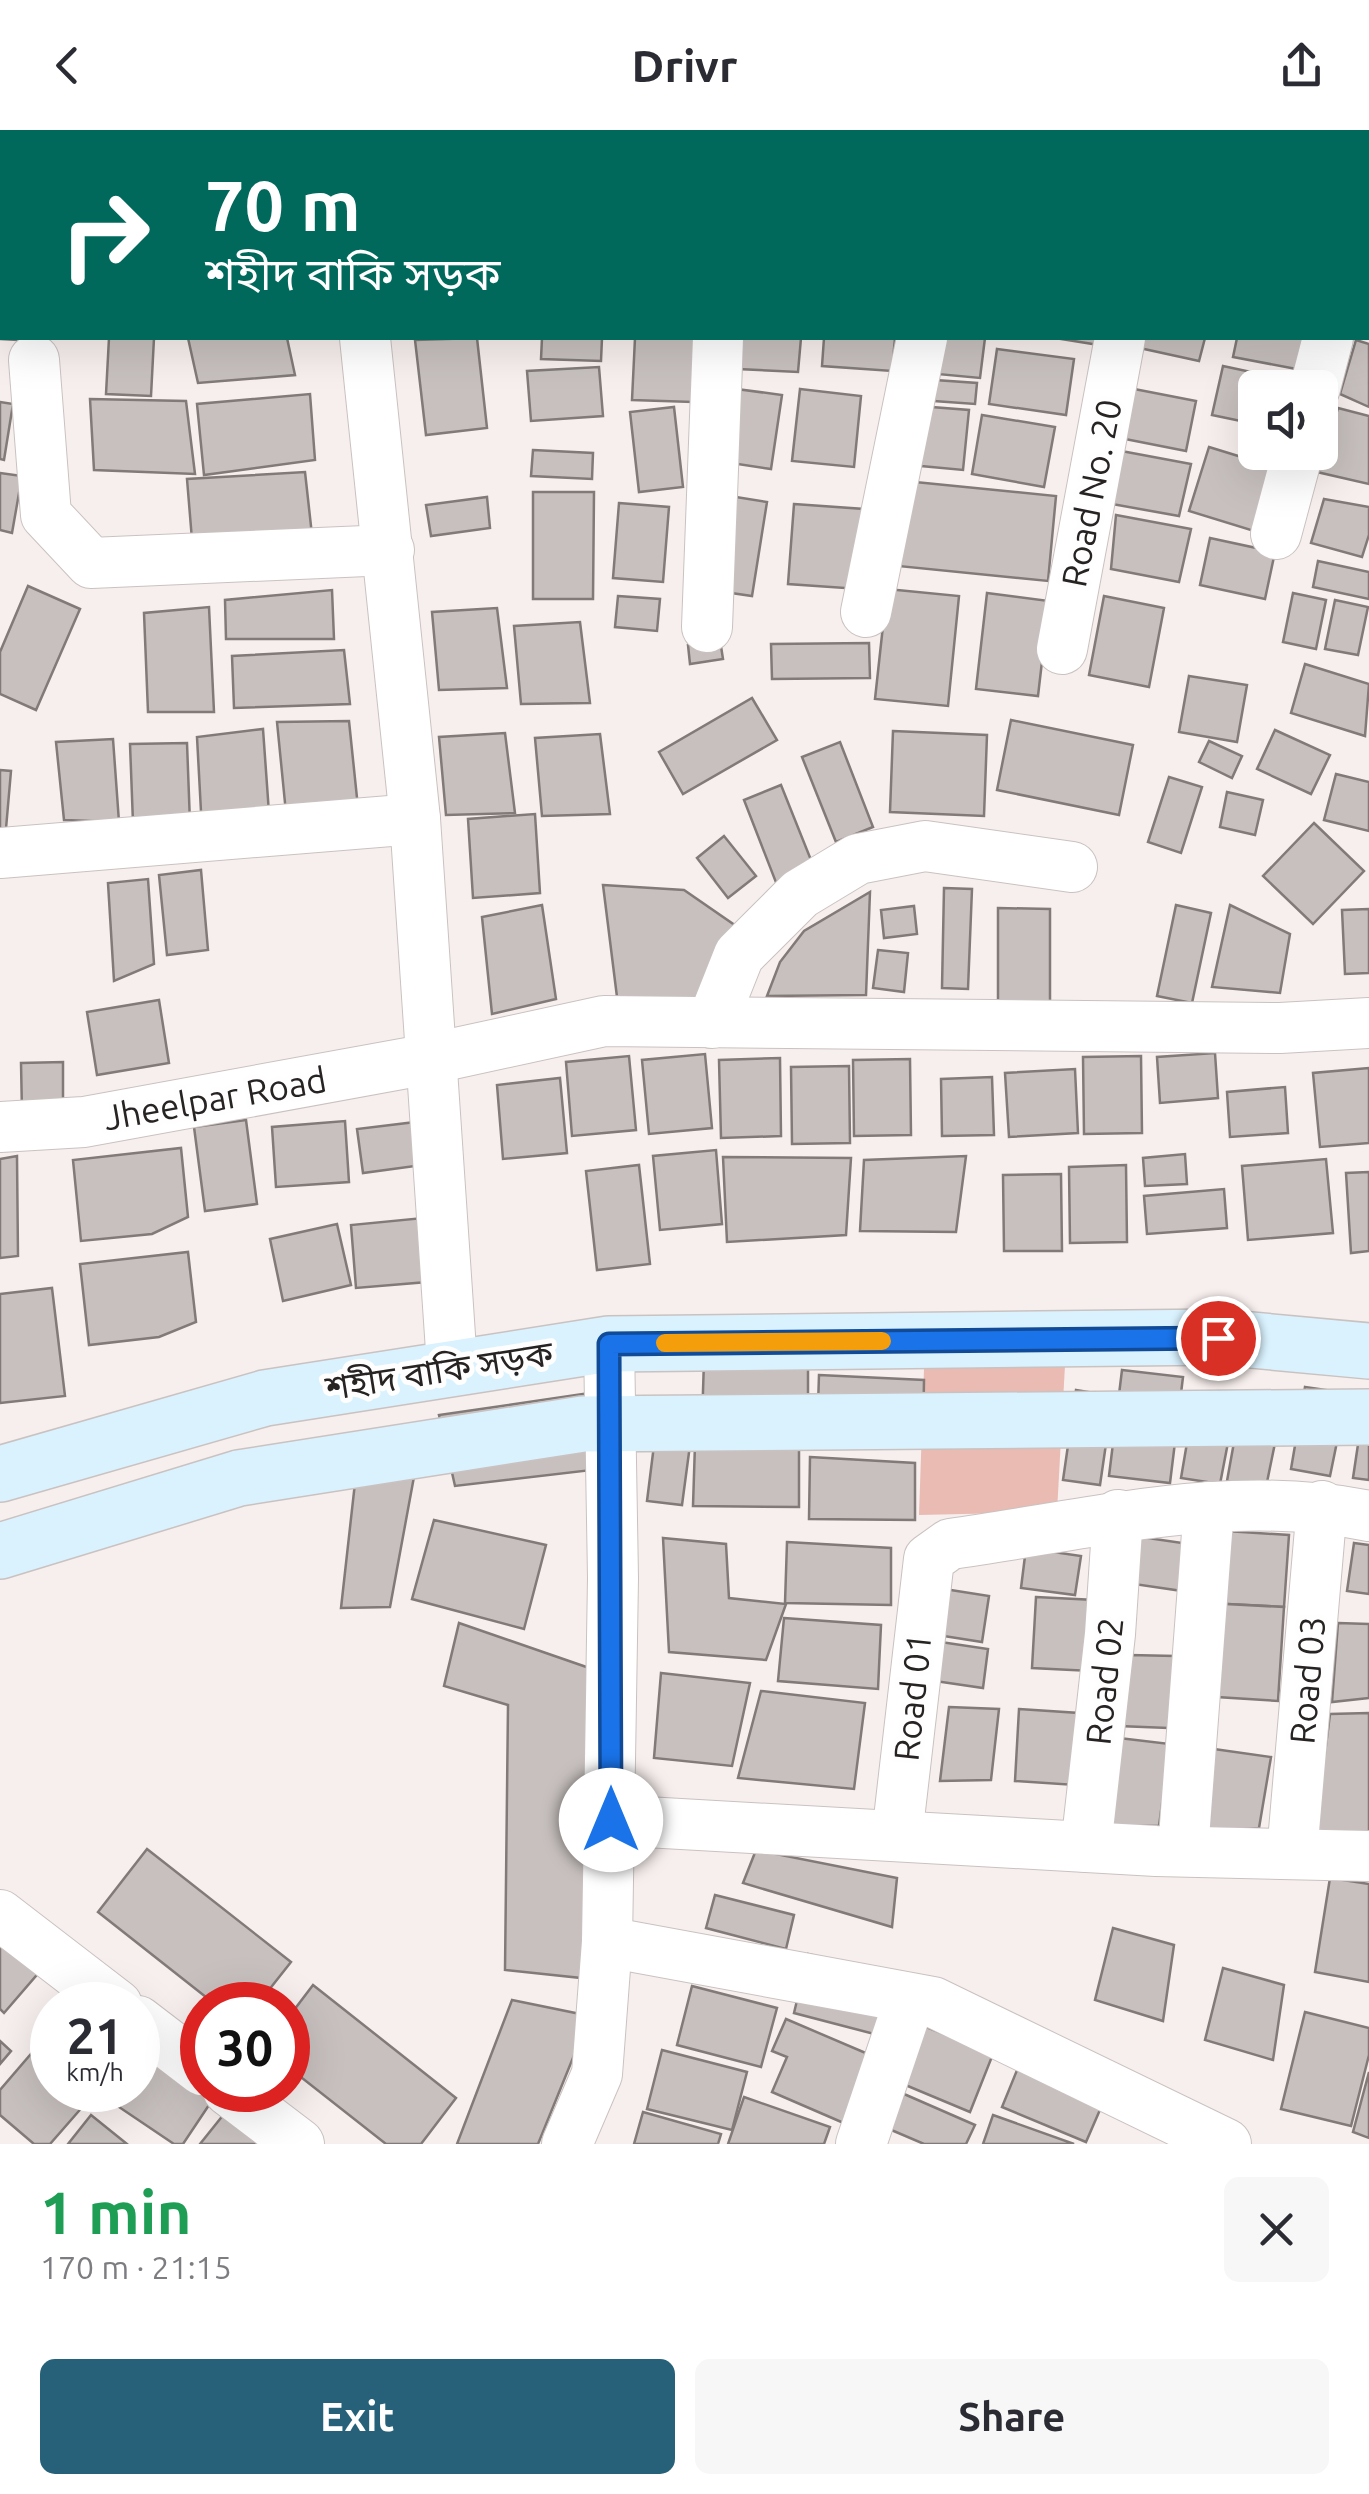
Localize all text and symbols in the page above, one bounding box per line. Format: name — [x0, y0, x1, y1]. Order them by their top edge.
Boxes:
icon: back — [40, 38, 95, 93]
icon: share — [1274, 38, 1329, 93]
text: Drivr — [632, 40, 737, 91]
text: 70 m — [205, 166, 361, 244]
icon: right — [40, 170, 170, 300]
text: শহীদ বাকি সড়ক — [205, 248, 501, 299]
map controls — [1238, 370, 1338, 470]
button: sound — [1238, 370, 1338, 470]
street label: Road No. 20 — [1053, 396, 1129, 590]
street label: Jheelpar Road — [101, 1059, 329, 1137]
pin — [1176, 1296, 1261, 1381]
icon: arrive — [1191, 1311, 1246, 1366]
street label: শহীদ বাকি সড়ক — [321, 1332, 556, 1408]
street label: Road 03 — [1281, 1614, 1333, 1746]
street label: Road 02 — [1077, 1615, 1131, 1747]
street label: Road 01 — [885, 1631, 939, 1763]
position arrow — [559, 1768, 663, 1872]
speed limit sign: 30 — [180, 1982, 310, 2112]
text: 21 — [67, 2007, 123, 2063]
text: km/h — [66, 2058, 124, 2086]
button: close — [1224, 2177, 1329, 2282]
text: 1 min — [40, 2178, 192, 2245]
text: 170 m · 21:15 — [40, 2249, 232, 2285]
button: Exit — [40, 2359, 675, 2474]
button: Share — [695, 2359, 1329, 2474]

